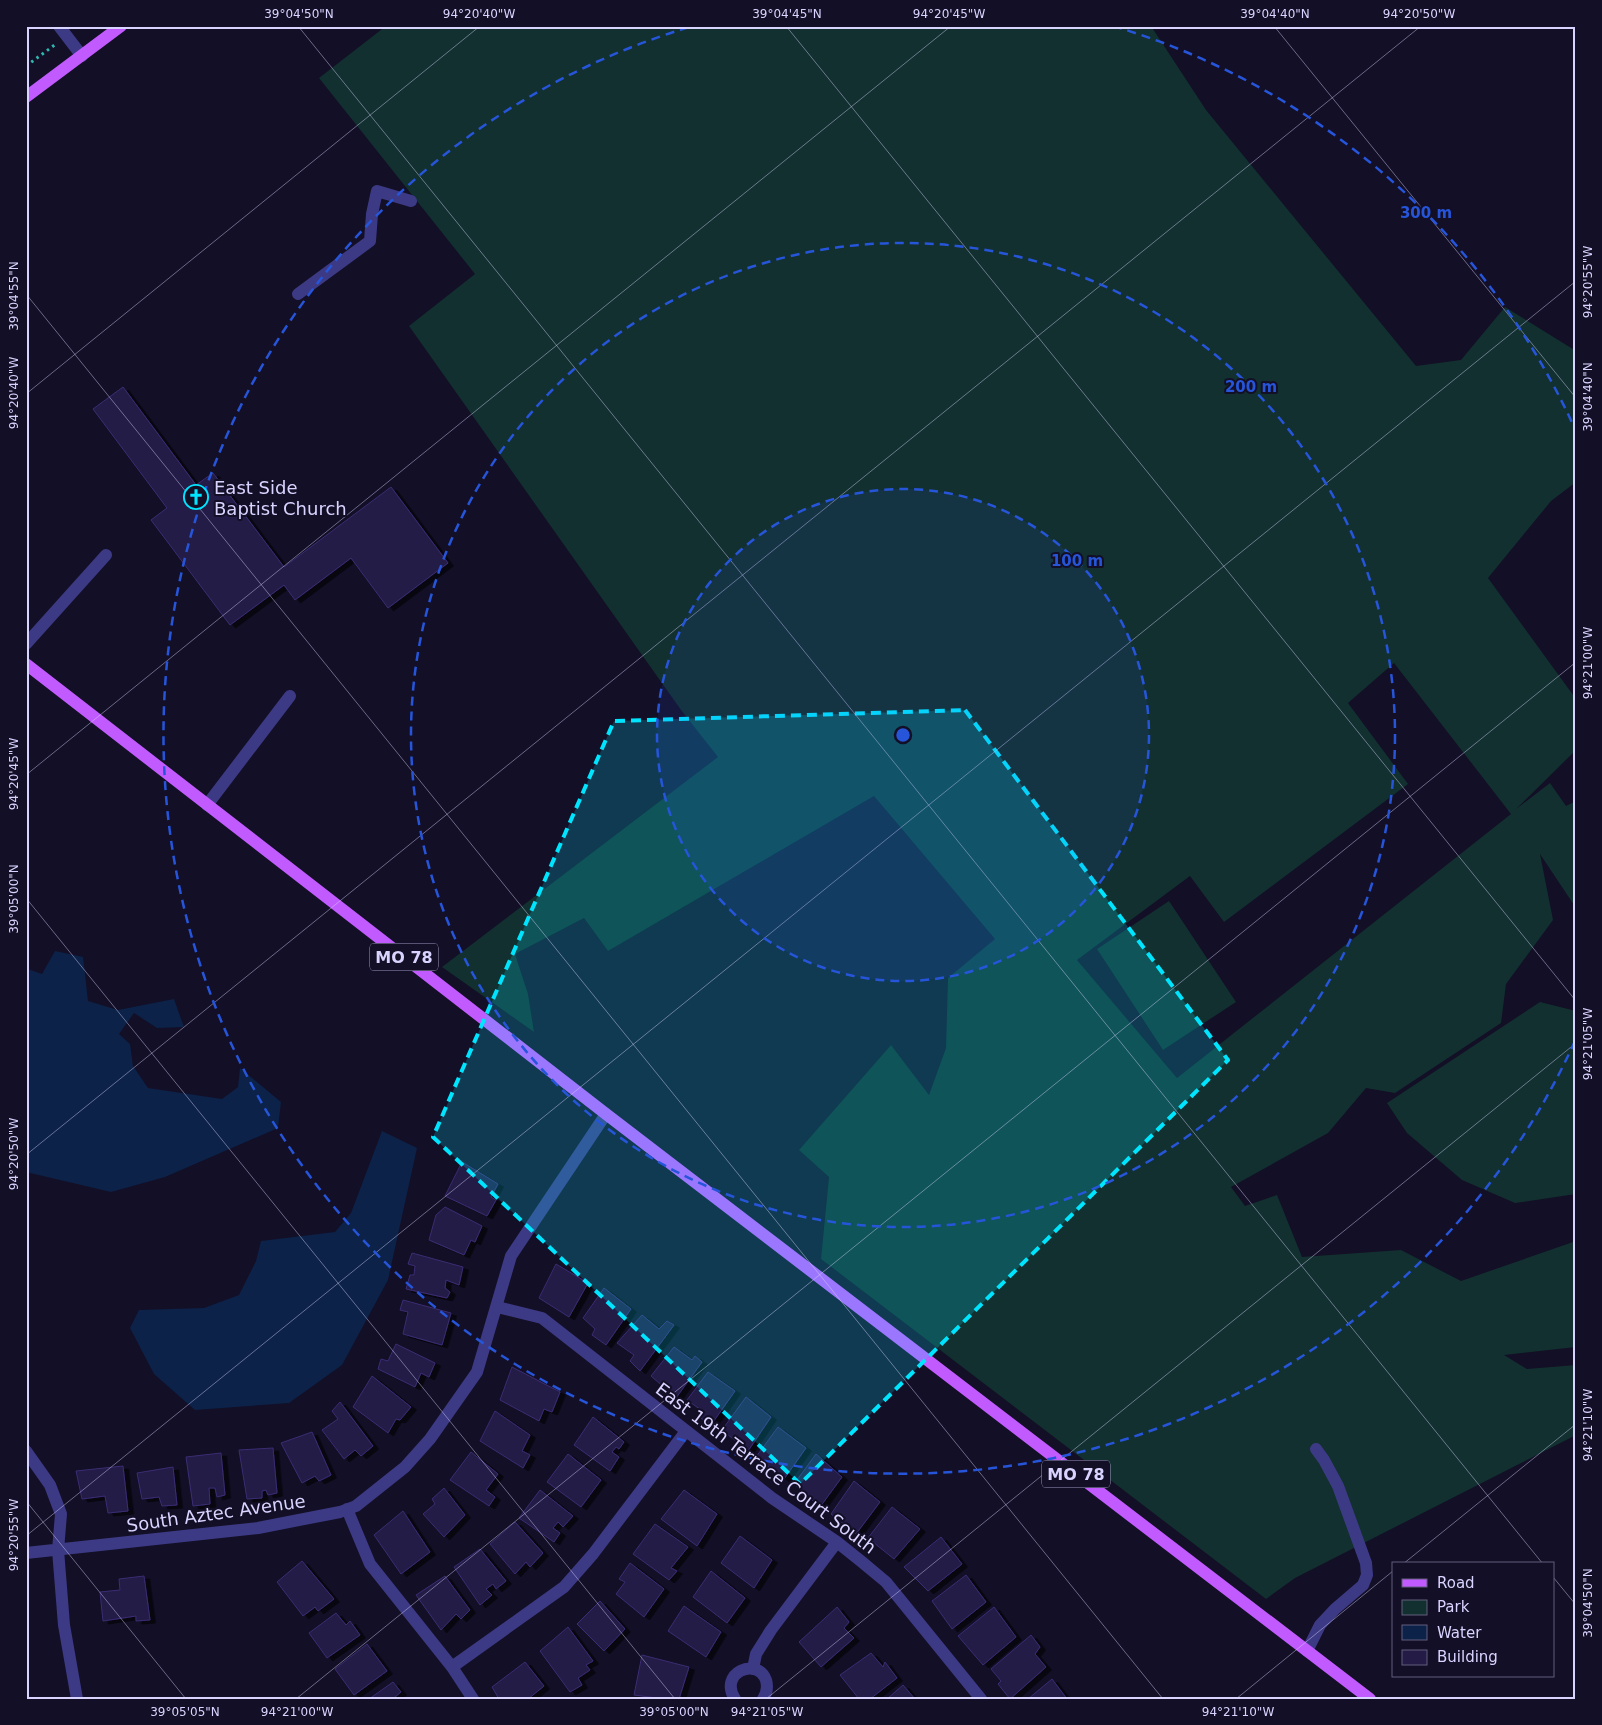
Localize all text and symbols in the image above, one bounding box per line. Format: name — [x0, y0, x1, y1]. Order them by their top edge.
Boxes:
text: 39°04'50"N — [264, 7, 334, 21]
text: 94°20'40"W — [443, 7, 515, 21]
text: 39°04'45"N — [752, 7, 822, 21]
text: 94°20'45"W — [913, 7, 985, 21]
text: 39°04'40"N — [1240, 7, 1310, 21]
text: 94°20'50"W — [1383, 7, 1455, 21]
text: 300 m — [1400, 204, 1452, 222]
text: 94°20'55"W — [1581, 246, 1595, 318]
text: 39°04'55"N — [7, 261, 21, 331]
text: 94°20'40"W — [7, 357, 21, 429]
text: 39°04'40"N — [1581, 362, 1595, 432]
text: 200 m — [1225, 378, 1277, 396]
place label: East Side Baptist Church — [214, 477, 347, 519]
church icon: East Side Baptist Church — [183, 484, 209, 510]
text: 100 m — [1051, 552, 1103, 570]
text: 94°21'00"W — [1581, 627, 1595, 699]
centre of rings — [894, 726, 912, 744]
text: 94°20'45"W — [7, 738, 21, 810]
text: 39°05'00"N — [7, 864, 21, 934]
road number: MO 78 — [370, 944, 438, 970]
text: 94°21'05"W — [1581, 1008, 1595, 1080]
text: 94°20'50"W — [7, 1118, 21, 1190]
street label: East 19th Terrace Court South — [652, 1378, 880, 1558]
text: 94°21'10"W — [1581, 1389, 1595, 1461]
road number: MO 78 — [1042, 1460, 1110, 1488]
street label: South Aztec Avenue — [125, 1490, 307, 1536]
text: 94°20'55"W — [7, 1499, 21, 1571]
legend — [1392, 1562, 1554, 1678]
text: 39°04'50"N — [1581, 1568, 1595, 1638]
text: Road — [1437, 1574, 1475, 1592]
text: Park — [1437, 1598, 1470, 1616]
text: Water — [1437, 1624, 1482, 1642]
text: Building — [1437, 1648, 1498, 1666]
text: 39°05'05"N — [150, 1705, 220, 1719]
text: 94°21'00"W — [261, 1705, 333, 1719]
text: 39°05'00"N — [639, 1705, 709, 1719]
text: 94°21'05"W — [731, 1705, 803, 1719]
text: 94°21'10"W — [1202, 1705, 1274, 1719]

